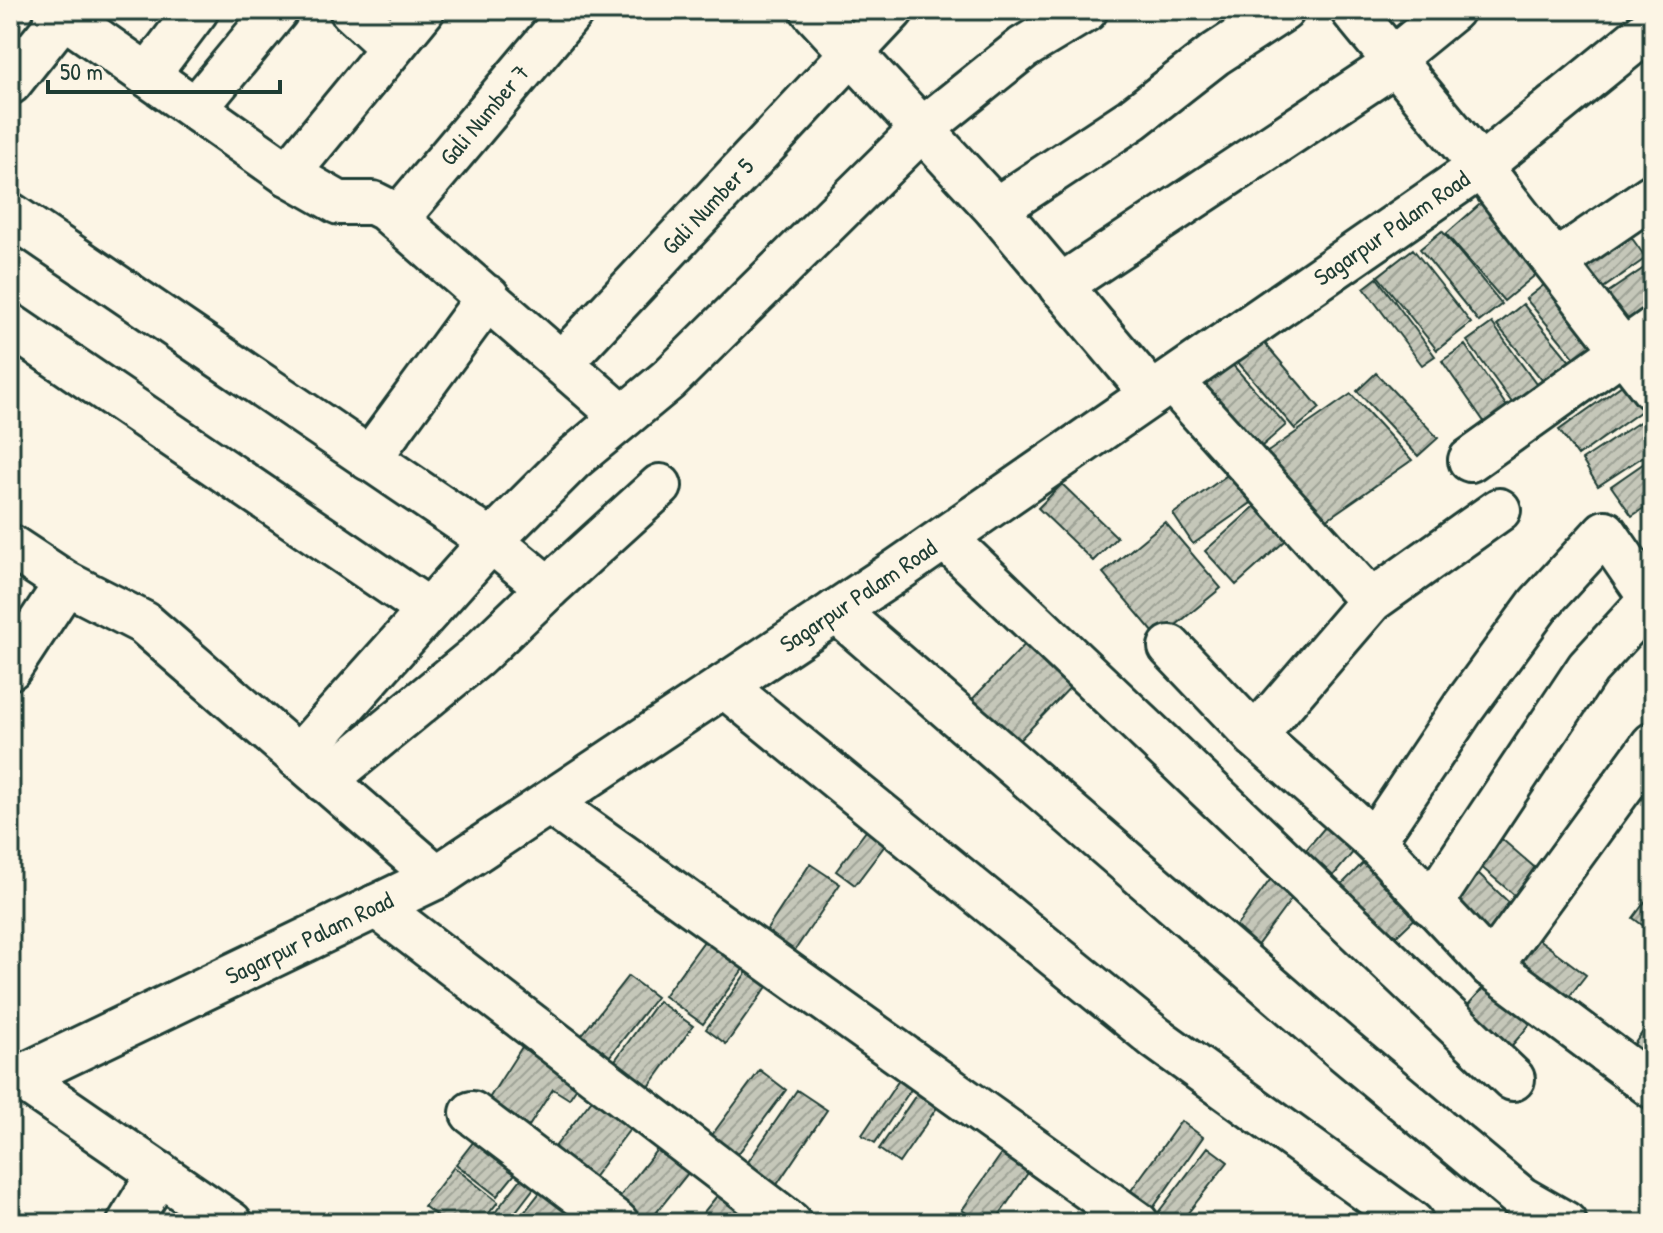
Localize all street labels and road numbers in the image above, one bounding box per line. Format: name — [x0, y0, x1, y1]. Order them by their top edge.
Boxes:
street label: Gali Number 7 — [432, 57, 536, 172]
street label: Gali Number 5 — [654, 150, 760, 261]
street label: Sagarpur Palam Road — [1307, 162, 1475, 293]
street label: Sagarpur Palam Road — [773, 531, 942, 659]
street label: Sagarpur Palam Road — [220, 883, 398, 991]

